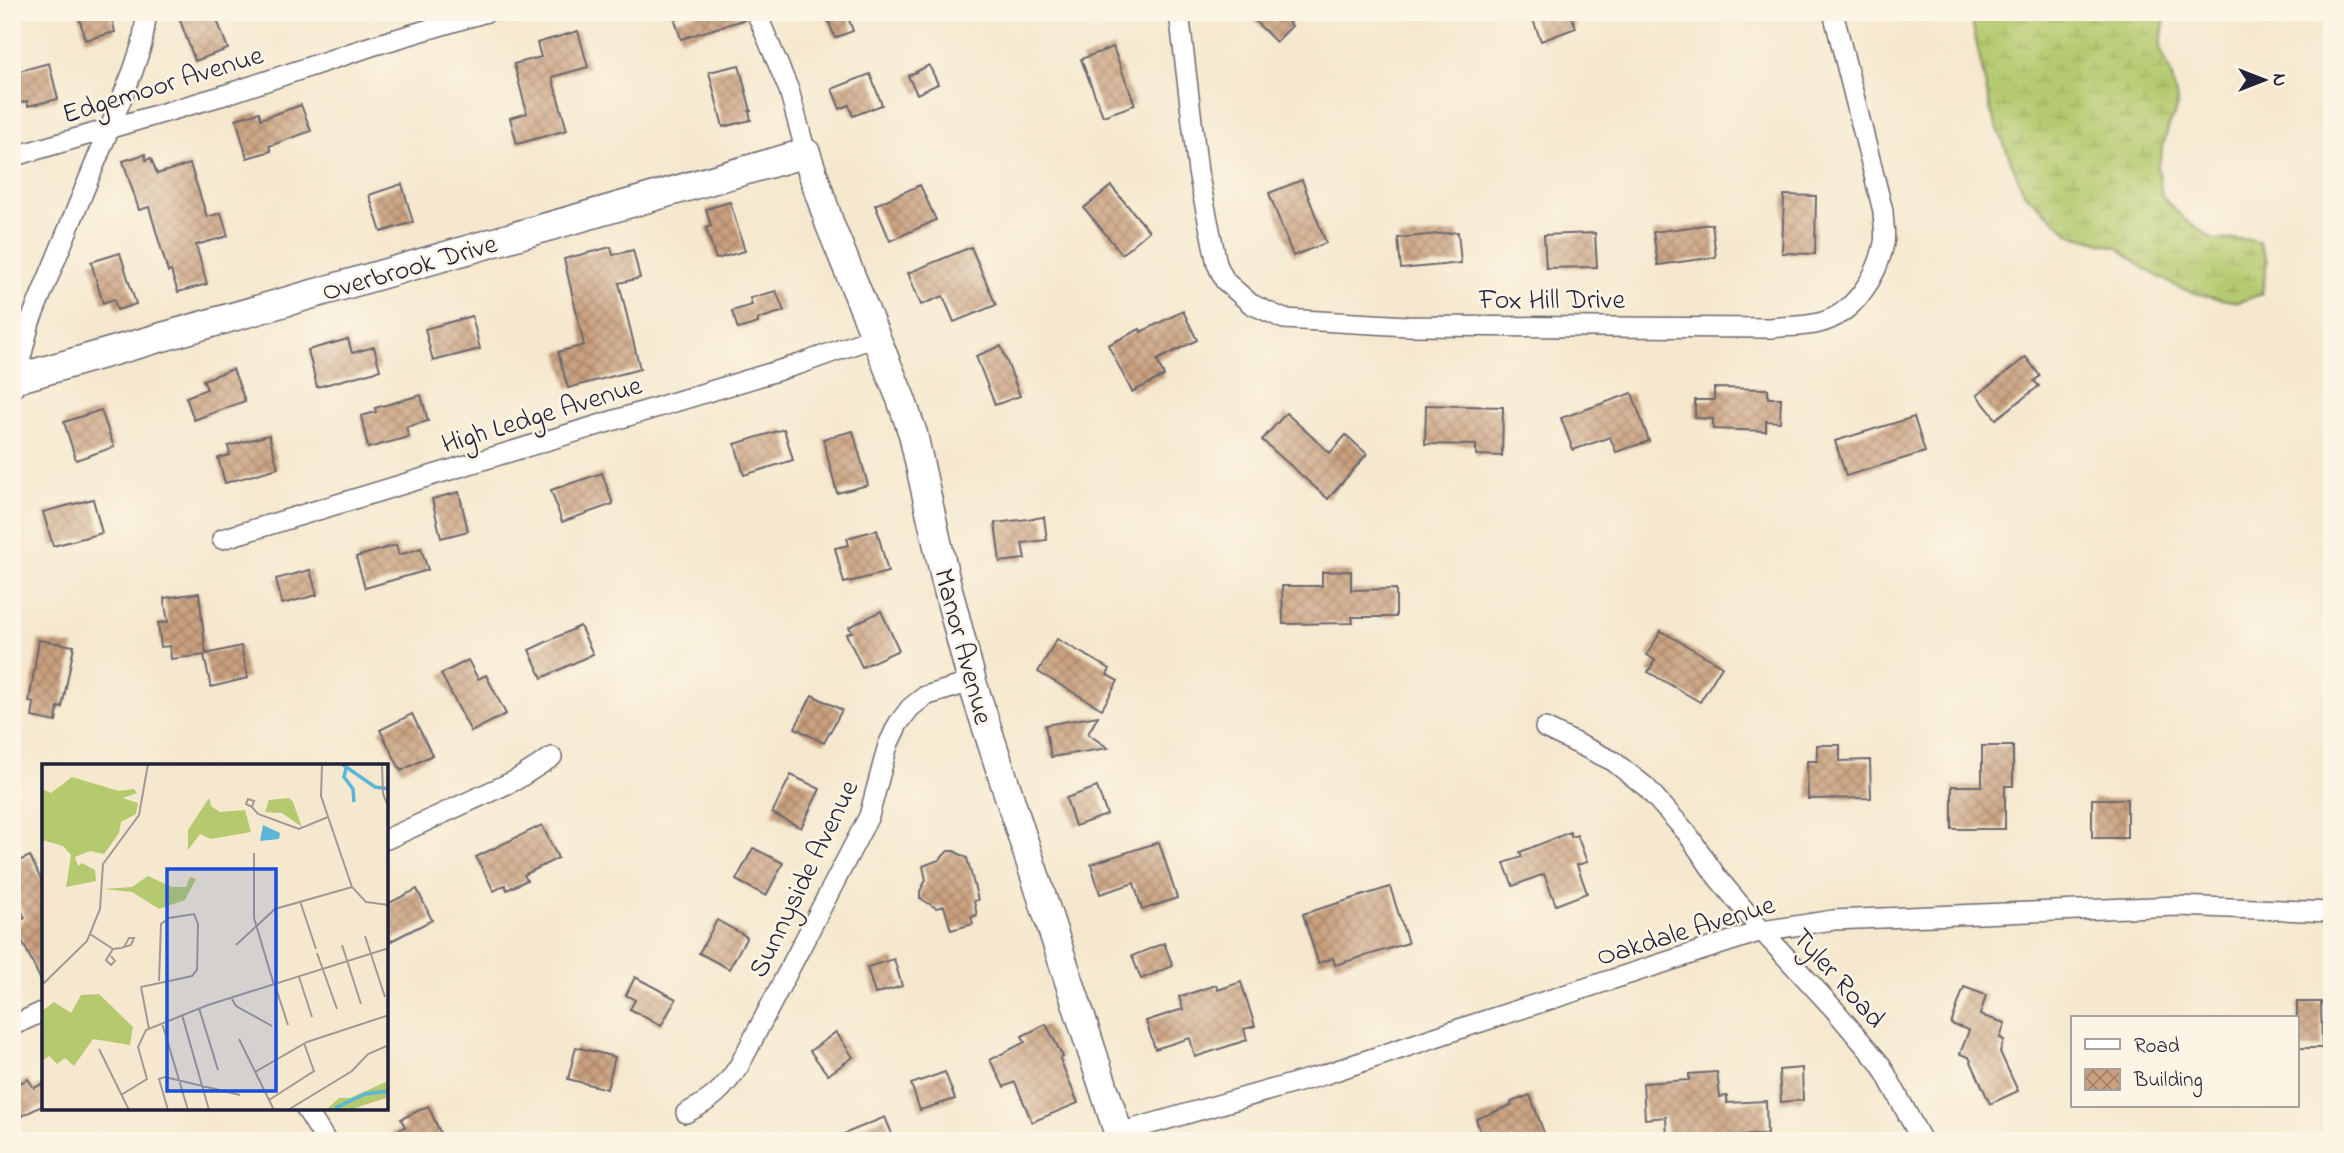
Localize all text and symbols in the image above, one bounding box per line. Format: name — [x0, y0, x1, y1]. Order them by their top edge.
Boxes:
street label: Edgemoor Avenue — [58, 36, 269, 136]
north arrow — [2228, 46, 2298, 116]
text: N — [2265, 74, 2292, 87]
street label: Overbrook Drive — [317, 225, 503, 314]
street label: Fox Hill Drive — [1478, 281, 1625, 322]
street label: High Ledge Avenue — [437, 366, 648, 466]
street label: Manor Avenue — [921, 564, 1002, 730]
inset map — [42, 764, 388, 1111]
street label: Sunnyside Avenue — [740, 773, 871, 985]
street label: Oakdale Avenue — [1592, 886, 1781, 979]
street label: Tyler Road — [1781, 920, 1894, 1039]
legend — [2071, 1016, 2298, 1108]
text: Road — [2134, 1032, 2180, 1062]
text: Building — [2133, 1066, 2203, 1098]

